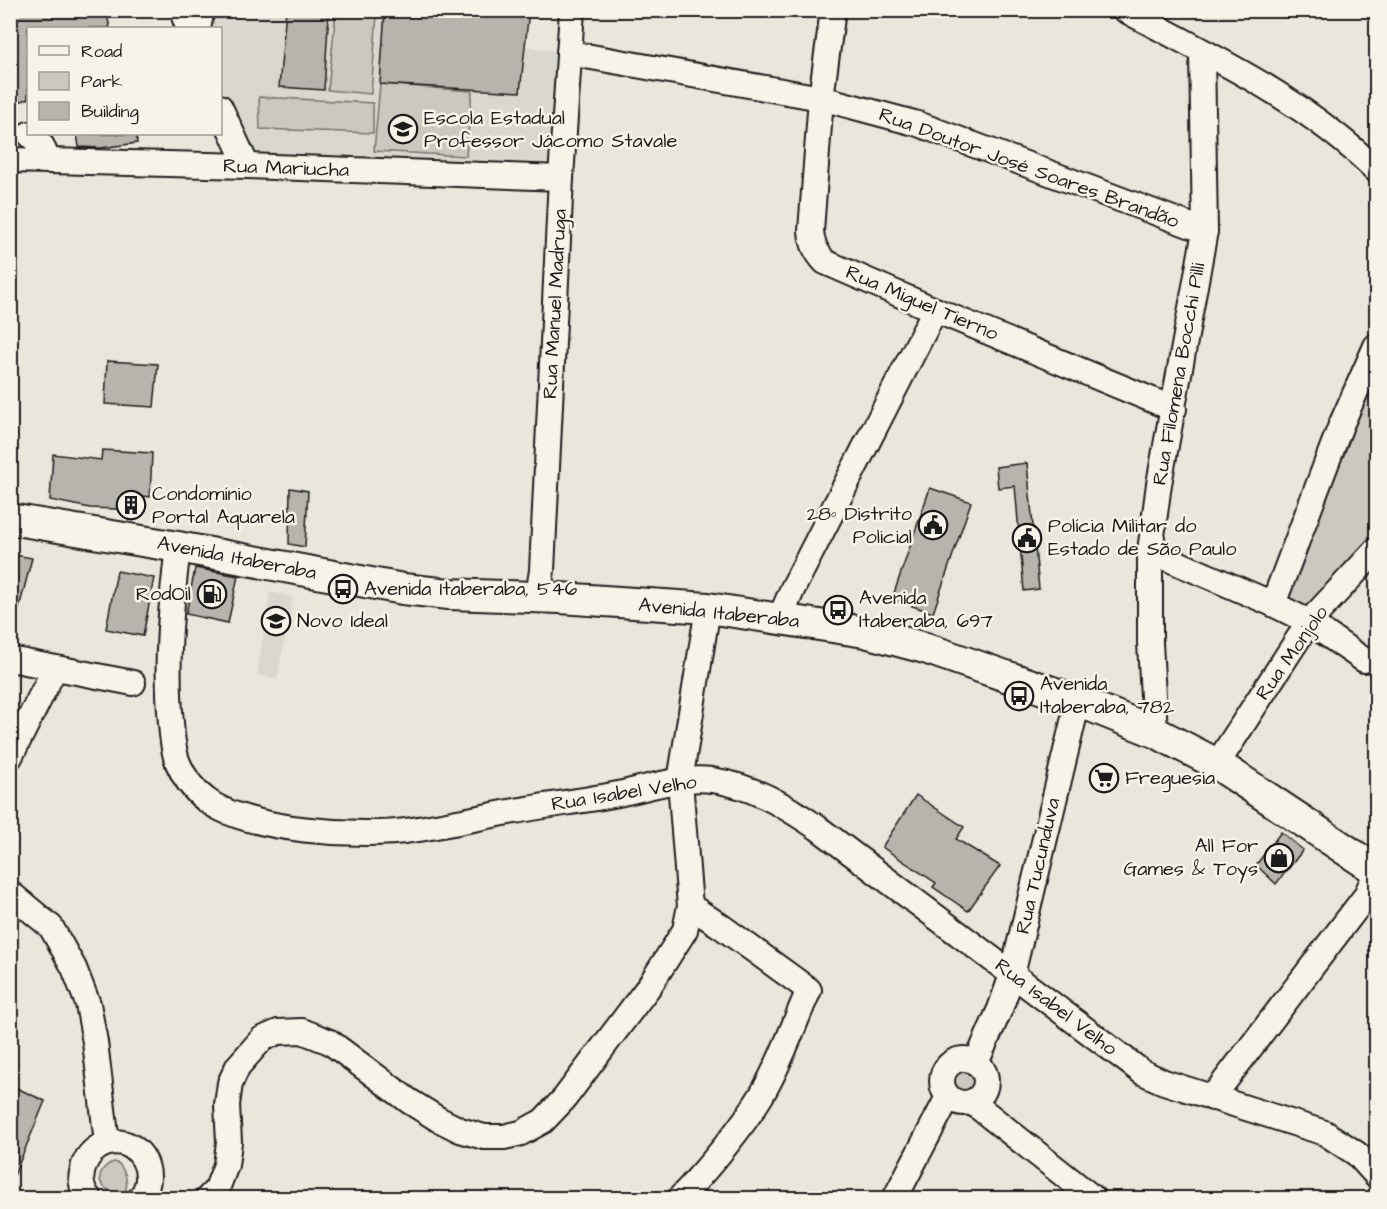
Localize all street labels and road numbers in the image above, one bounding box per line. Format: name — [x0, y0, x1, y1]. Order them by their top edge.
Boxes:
street label: Rua Doutor José Soares Brandão — [875, 101, 1183, 235]
street label: Rua Mariucha — [222, 152, 350, 184]
street label: Rua Manuel Madruga — [536, 208, 575, 400]
street label: Rua Miguel Tierno — [841, 258, 1003, 349]
street label: Rua Filomena Bocchi Pilli — [1146, 261, 1212, 487]
street label: Avenida Itaberaba — [155, 529, 319, 587]
street label: Avenida Itaberaba — [637, 591, 801, 635]
street label: Rua Monjolo — [1249, 600, 1335, 706]
street label: Rua Isabel Velho — [549, 768, 699, 818]
street label: Rua Tucunduva — [1009, 795, 1067, 937]
street label: Rua Isabel Velho — [989, 952, 1123, 1062]

